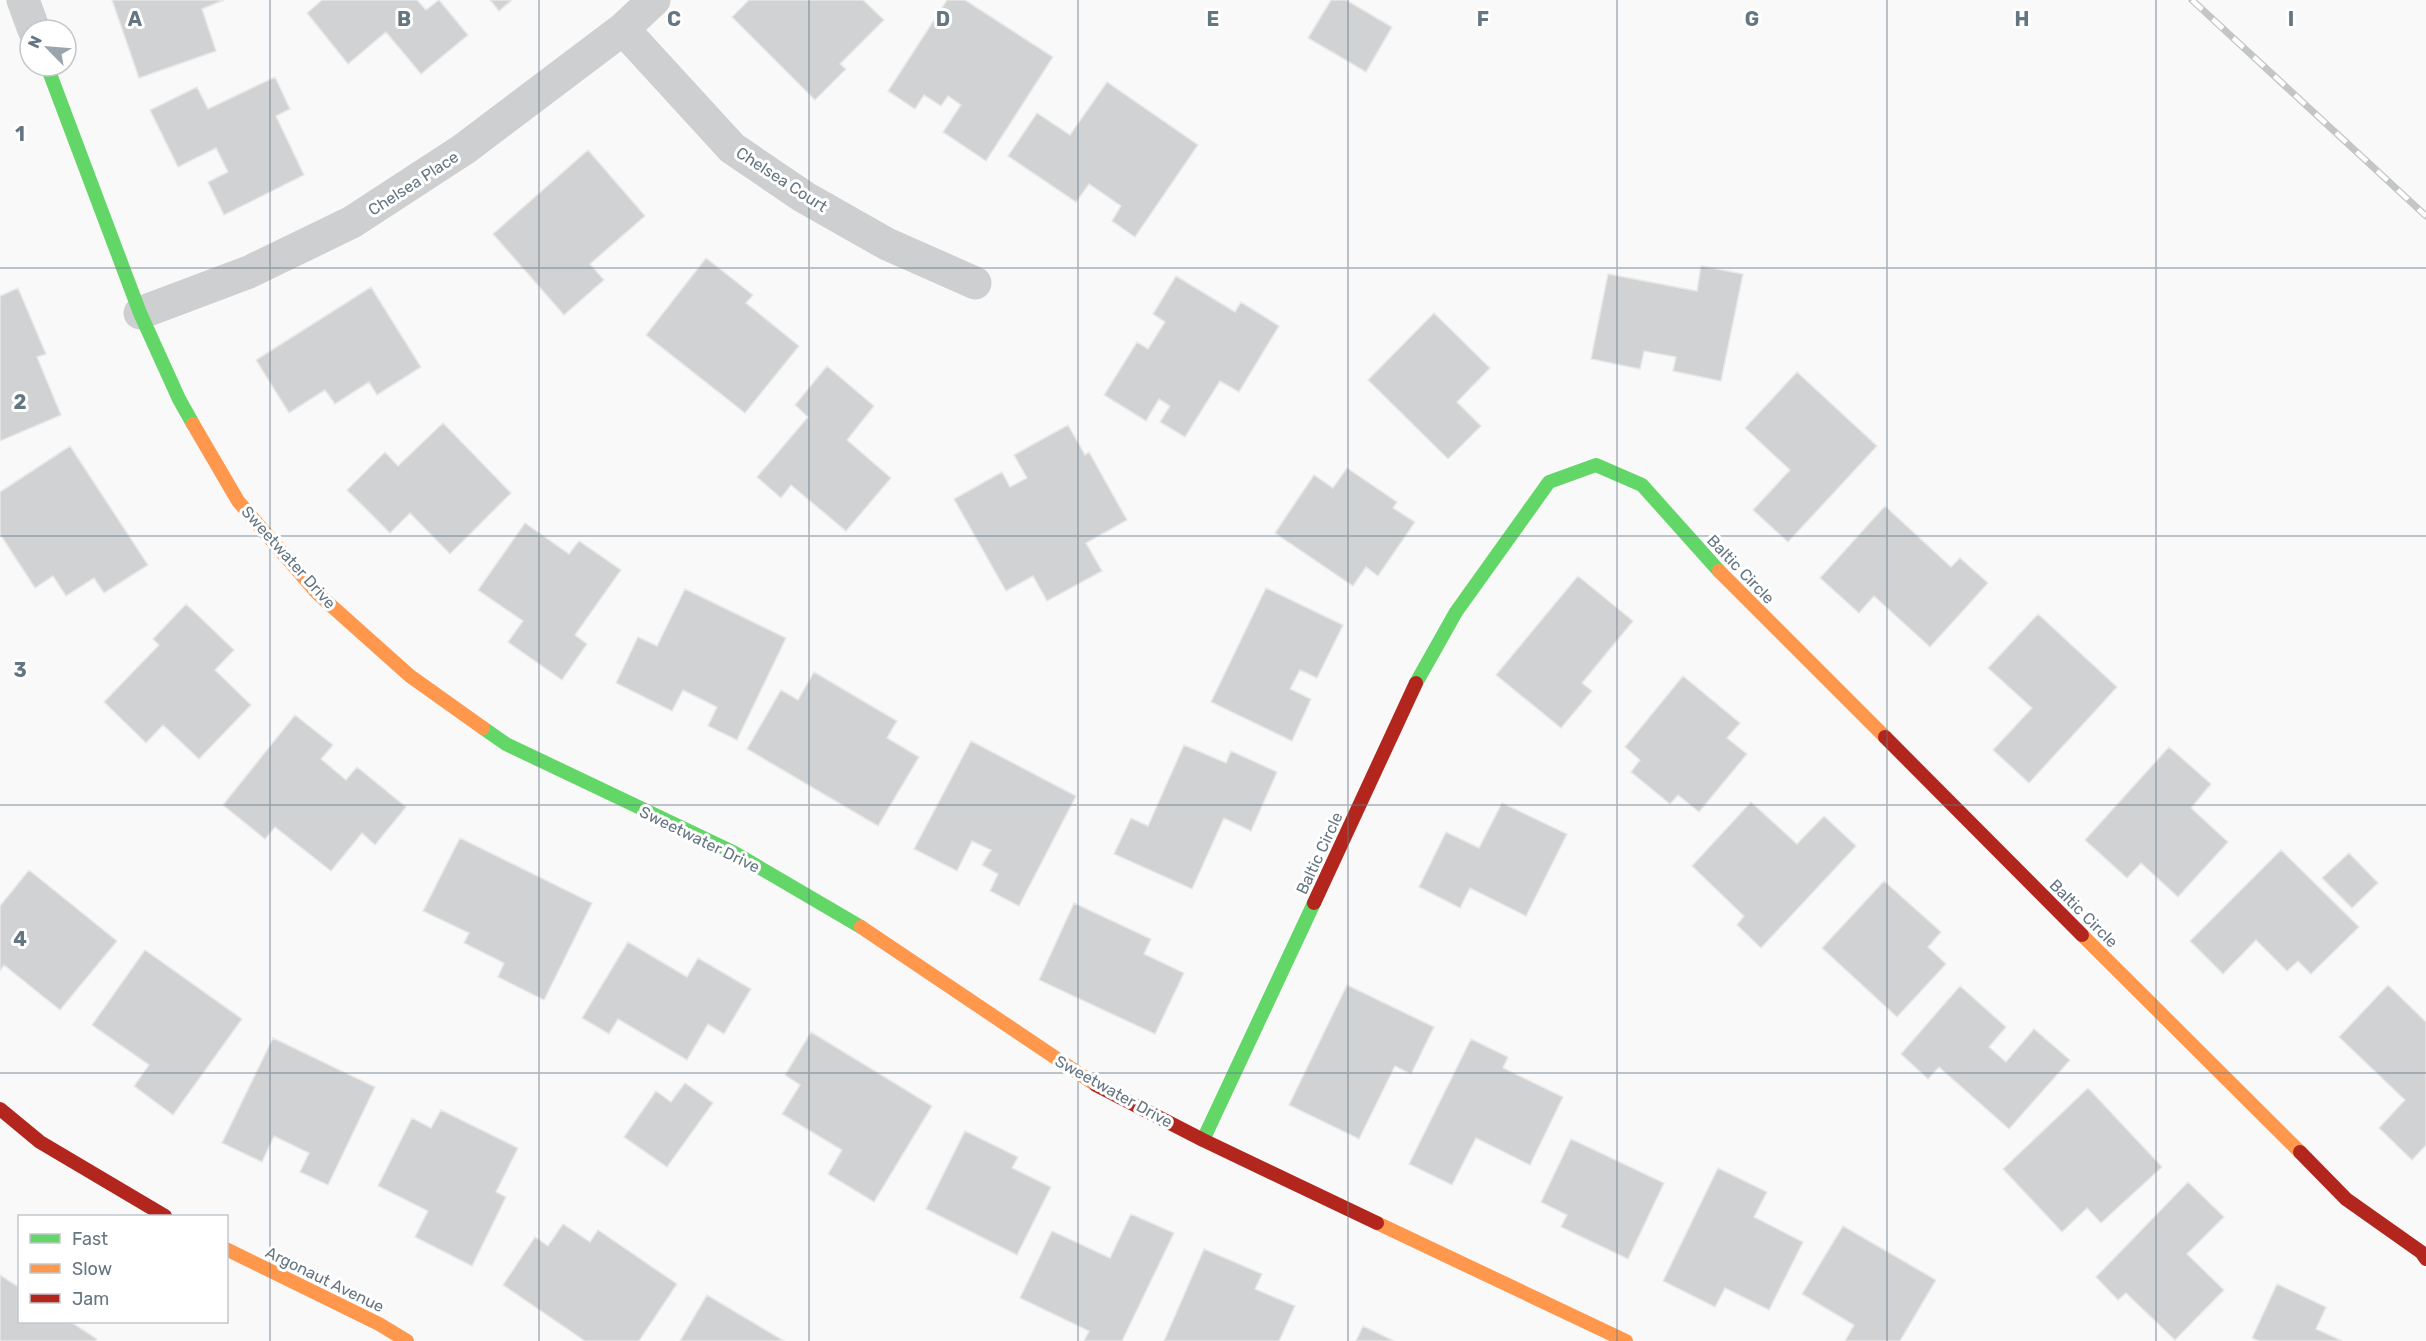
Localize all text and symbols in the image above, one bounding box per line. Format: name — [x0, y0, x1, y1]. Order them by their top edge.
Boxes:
text: A — [128, 7, 143, 31]
text: B — [397, 7, 411, 31]
text: C — [667, 7, 681, 31]
text: D — [936, 7, 950, 31]
text: E — [1207, 7, 1219, 31]
text: F — [1477, 7, 1489, 31]
text: G — [1745, 7, 1759, 31]
text: H — [2015, 7, 2029, 31]
text: I — [2288, 7, 2294, 31]
north arrow — [18, 18, 78, 78]
text: N — [24, 33, 46, 51]
text: 1 — [15, 122, 25, 146]
street label: Chelsea Court — [733, 143, 831, 216]
street label: Chelsea Place — [365, 147, 462, 220]
text: 2 — [14, 390, 27, 414]
street label: Sweetwater Drive — [238, 502, 340, 613]
street label: Baltic Circle — [1703, 531, 1778, 608]
text: 3 — [13, 658, 27, 682]
street label: Sweetwater Drive — [637, 802, 763, 877]
street label: Baltic Circle — [1292, 809, 1347, 897]
street label: Baltic Circle — [2046, 875, 2122, 951]
text: 4 — [13, 927, 27, 951]
street label: Sweetwater Drive — [1052, 1051, 1176, 1132]
legend — [18, 1215, 228, 1323]
text: Fast — [72, 1228, 108, 1250]
street label: Argonaut Avenue — [262, 1243, 387, 1316]
text: Slow — [72, 1258, 112, 1280]
text: Jam — [72, 1288, 109, 1310]

